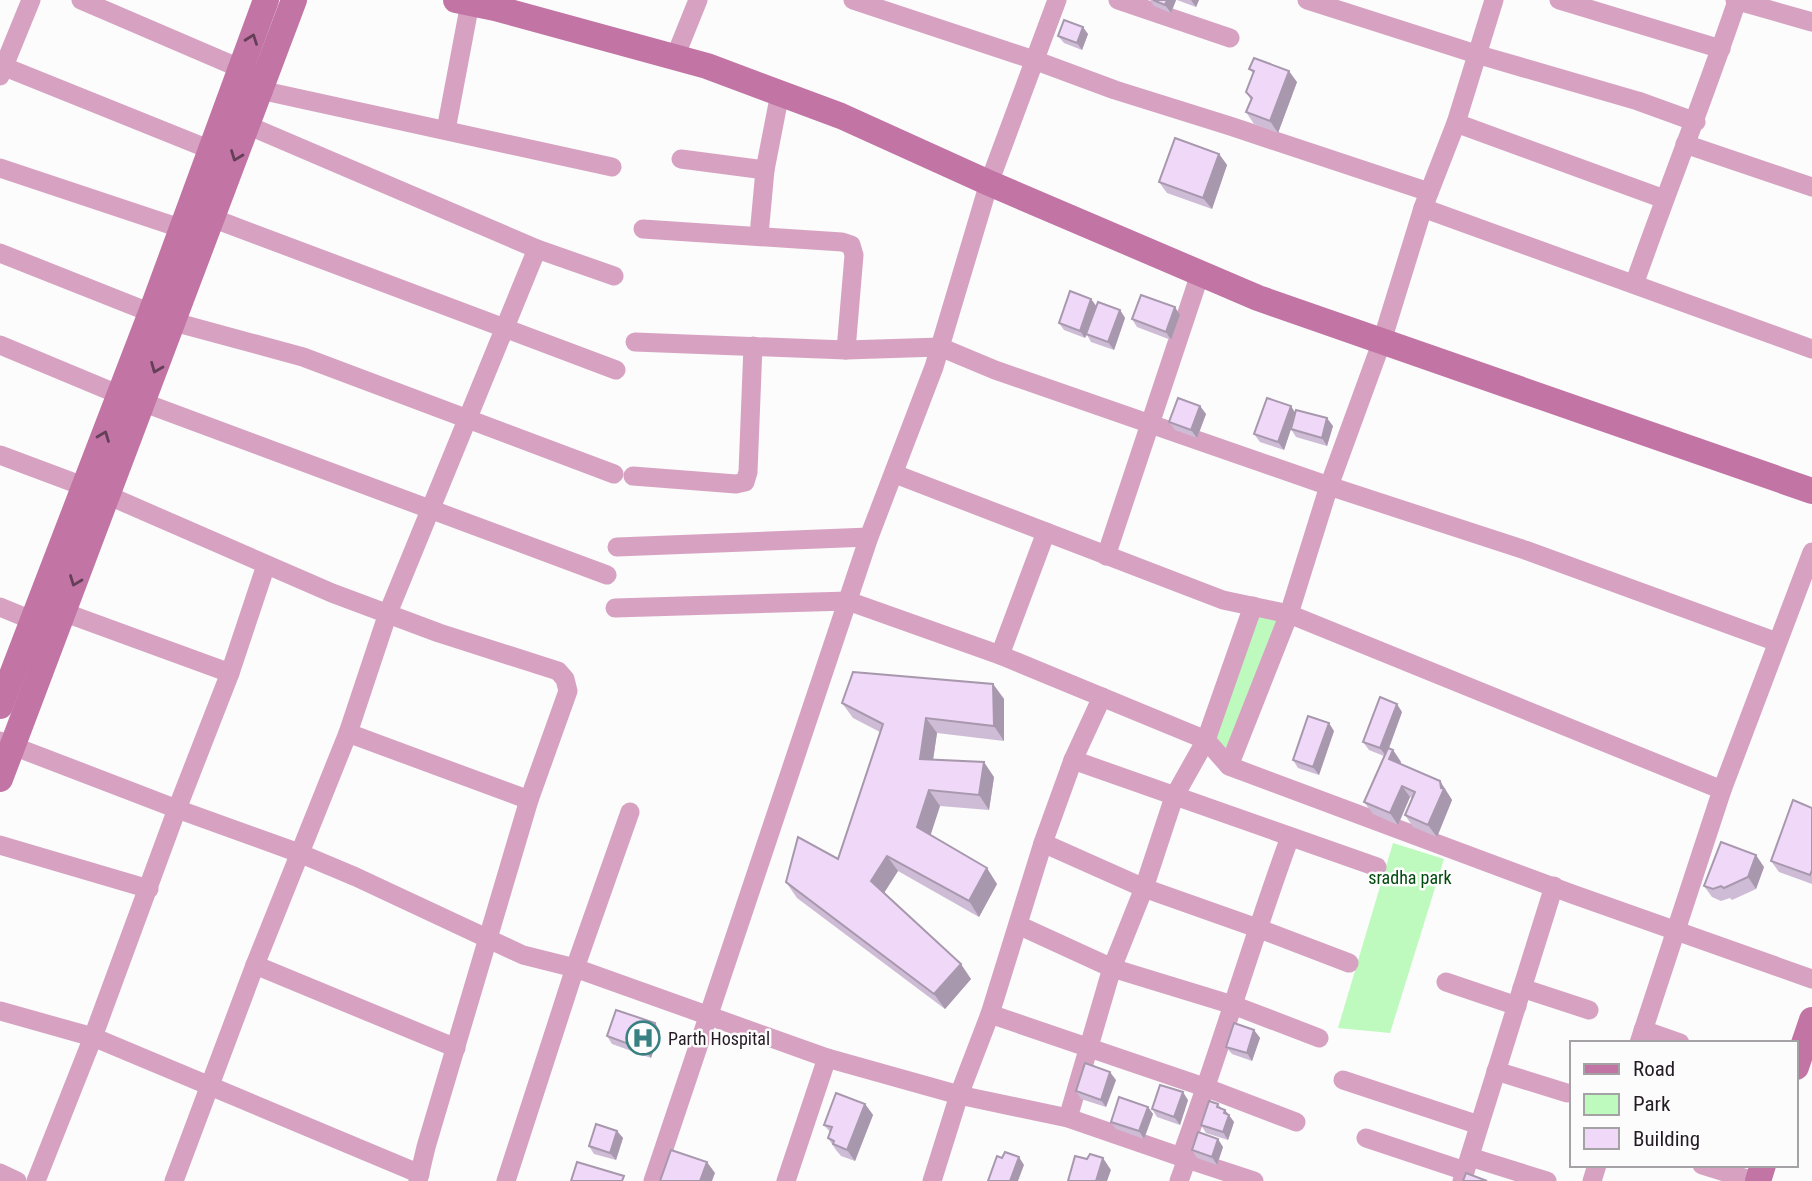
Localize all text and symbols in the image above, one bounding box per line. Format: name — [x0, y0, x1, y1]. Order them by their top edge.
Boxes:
one-way arrow — [244, 34, 258, 46]
one-way arrow — [230, 149, 244, 161]
one-way arrow — [150, 362, 164, 374]
one-way arrow — [95, 431, 109, 443]
one-way arrow — [69, 575, 83, 587]
park label: sradha park — [1368, 867, 1452, 888]
hospital icon: Parth Hospital — [624, 1019, 662, 1057]
place label: Parth Hospital — [668, 1028, 770, 1049]
legend — [1570, 1041, 1798, 1167]
text: Road — [1633, 1057, 1675, 1081]
text: Park — [1633, 1092, 1671, 1116]
text: Building — [1633, 1127, 1700, 1151]

